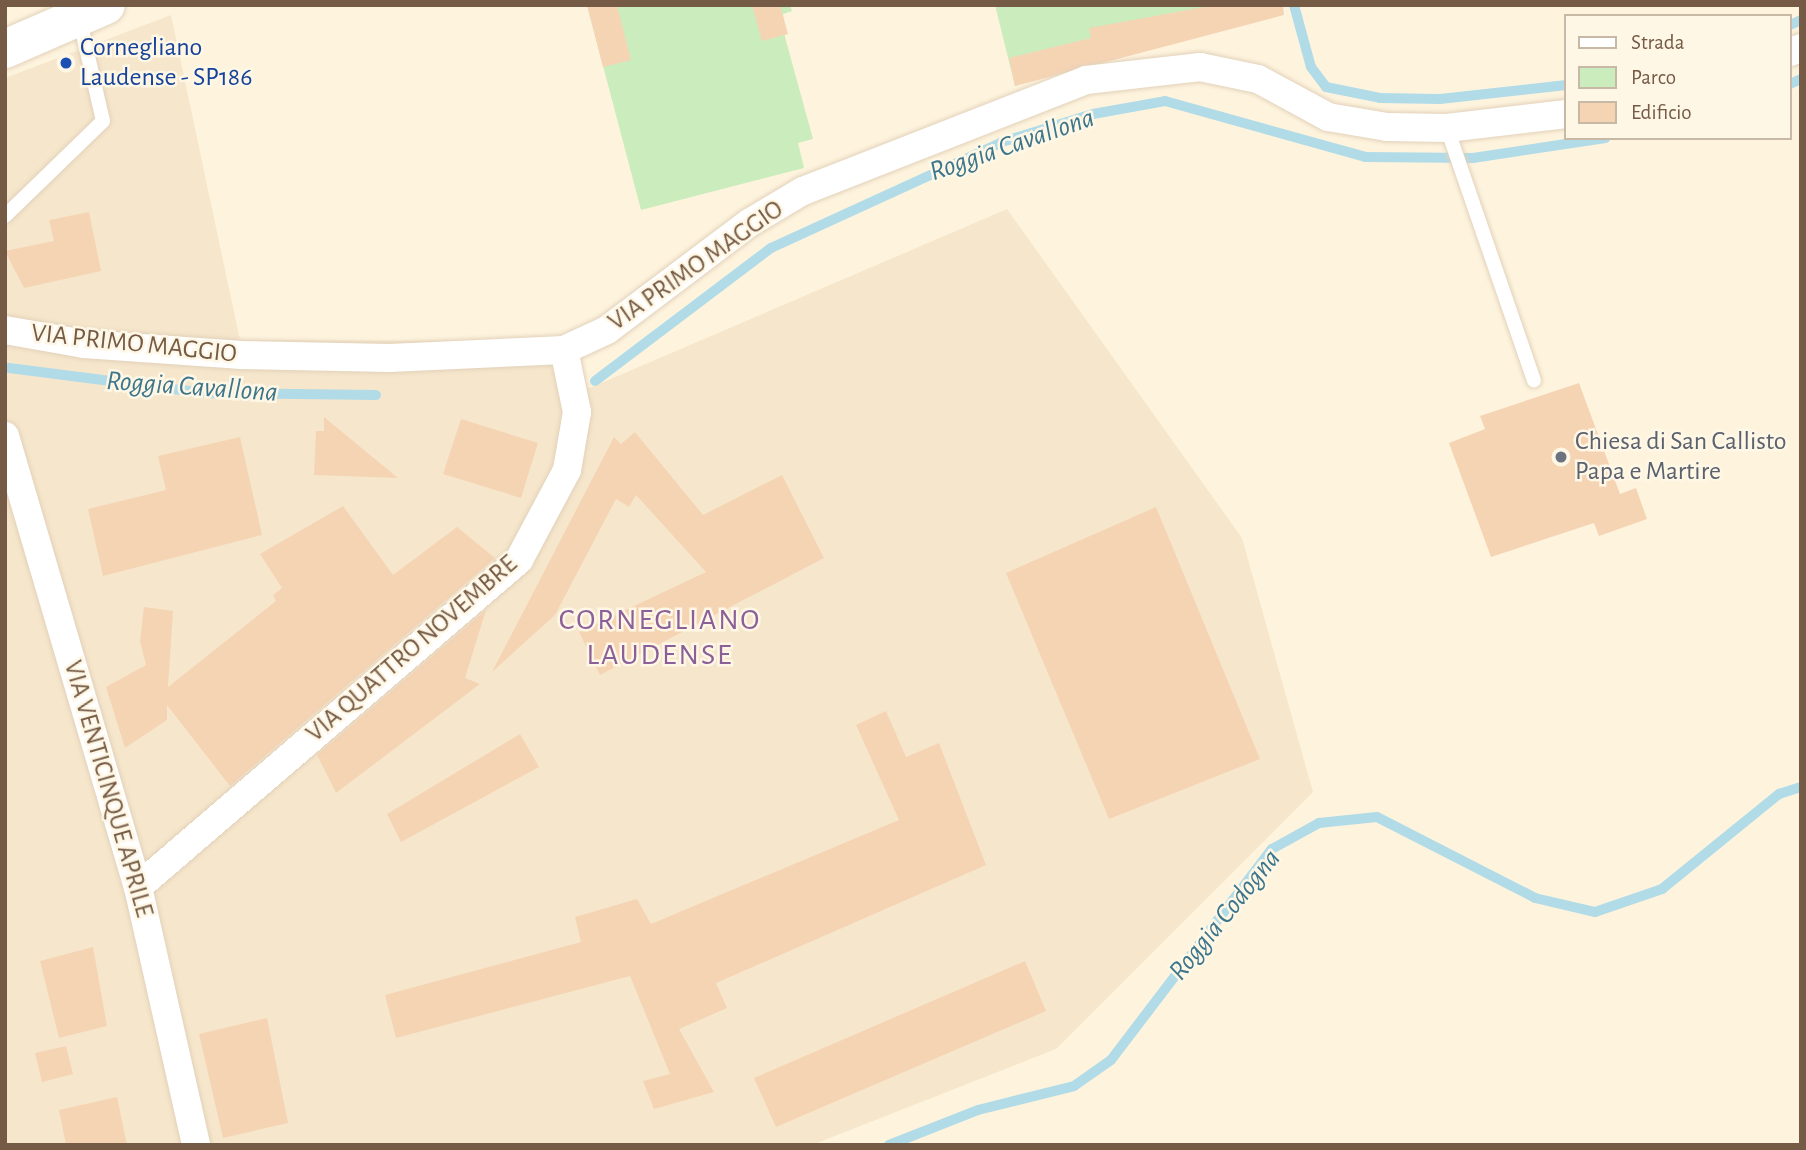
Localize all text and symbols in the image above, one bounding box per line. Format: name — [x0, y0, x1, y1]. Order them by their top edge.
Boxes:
legend — [1564, 14, 1792, 140]
place label: Cornegliano Laudense - SP186 — [80, 32, 252, 94]
text: Strada — [1631, 32, 1684, 53]
marker: Cornegliano Laudense - SP186 — [58, 55, 74, 71]
text: Parco — [1631, 67, 1676, 88]
water label: Roggia Cavallona — [925, 101, 1099, 189]
text: Edificio — [1631, 102, 1692, 123]
street label: VIA PRIMO MAGGIO — [602, 194, 790, 338]
street label: VIA PRIMO MAGGIO — [30, 318, 238, 370]
water label: Roggia Cavallona — [105, 364, 279, 410]
place label: Chiesa di San Callisto Papa e Martire — [1575, 426, 1786, 488]
marker: Chiesa di San Callisto Papa e Martire — [1553, 449, 1569, 465]
street label: VIA QUATTRO NOVEMBRE — [300, 549, 524, 749]
district label: CORNEGLIANO LAUDENSE — [560, 602, 760, 672]
street label: VIA VENTICINQUE APRILE — [56, 657, 160, 921]
water label: Roggia Codogna — [1162, 843, 1288, 987]

